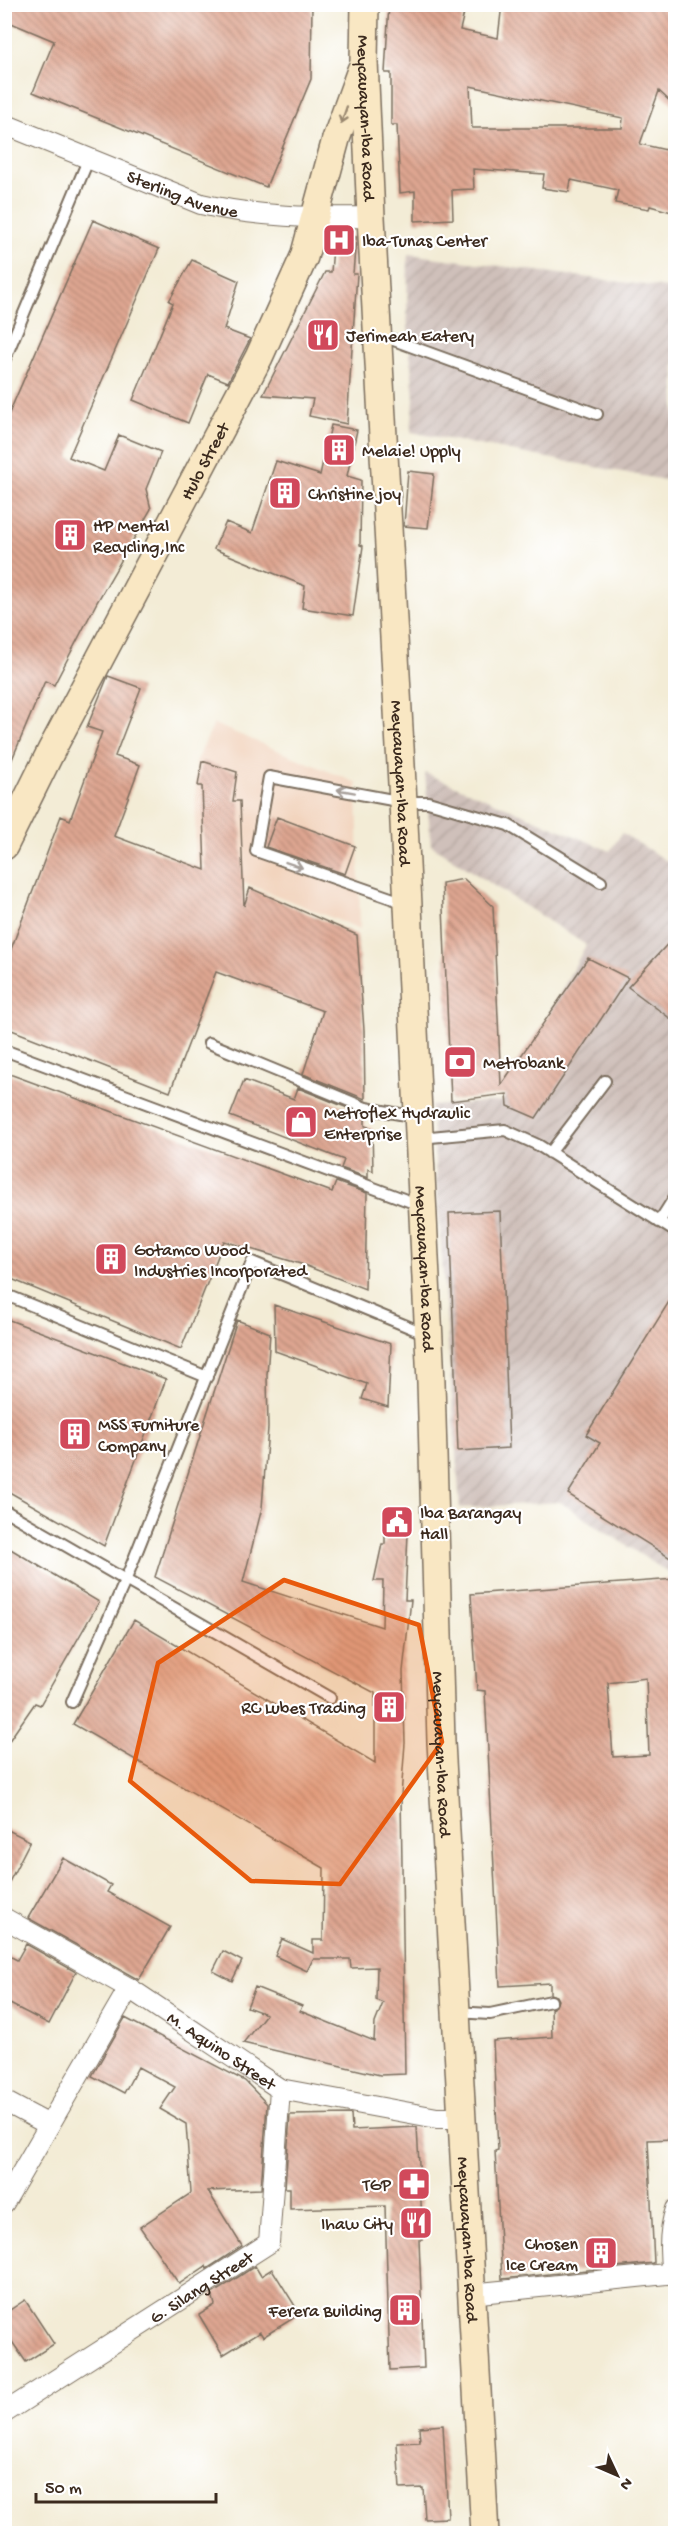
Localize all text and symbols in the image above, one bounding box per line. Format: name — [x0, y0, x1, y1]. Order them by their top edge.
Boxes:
street label: Meycauayan-Iba Road — [351, 35, 378, 203]
one-way arrow — [338, 105, 349, 124]
street label: Sterling Avenue — [123, 167, 240, 224]
hospital icon: Iba-Tunas Center — [321, 222, 357, 258]
place label: Iba-Tunas Center — [362, 232, 489, 253]
restaurant icon: Jerimeah Eatery — [305, 317, 341, 353]
place label: Jerimeah Eatery — [346, 327, 474, 348]
street label: Hulo Street — [177, 418, 236, 504]
building icon: Melaie! Upply — [321, 432, 357, 468]
place label: Melaie! Upply — [362, 442, 461, 463]
building icon: Christine joy — [267, 475, 303, 511]
place label: Christine joy — [308, 485, 401, 506]
building icon: HP Mental Recycling,Inc — [52, 517, 88, 553]
place label: HP Mental Recycling,Inc — [93, 517, 185, 559]
street label: Meycauayan-Iba Road — [384, 700, 414, 868]
one-way arrow — [337, 785, 356, 796]
one-way arrow — [284, 860, 303, 871]
bank icon: Metrobank — [442, 1044, 478, 1080]
place label: Metrobank — [483, 1054, 566, 1075]
shop icon: Metroflex Hydraulic Enterprise — [283, 1104, 319, 1140]
place label: Metroflex Hydraulic Enterprise — [324, 1104, 471, 1146]
street label: Meycauayan-Iba Road — [409, 1185, 438, 1353]
building icon: Gotamco Wood Industries Incorporated — [93, 1241, 129, 1277]
place label: Gotamco Wood Industries Incorporated — [134, 1241, 308, 1283]
building icon: MSS Furniture Company — [57, 1416, 93, 1452]
place label: MSS Furniture Company — [98, 1416, 200, 1458]
public building icon: Iba Barangay Hall — [379, 1504, 415, 1540]
place label: Iba Barangay Hall — [420, 1504, 521, 1546]
street label: Meycauayan-Iba Road — [426, 1671, 454, 1839]
building icon: RC Lubes Trading — [371, 1689, 407, 1725]
place label: RC Lubes Trading — [241, 1699, 366, 1720]
street label: M. Aquino Street — [162, 2008, 280, 2097]
street label: Meycauayan-Iba Road — [451, 2156, 481, 2324]
pharmacy icon: TGP — [396, 2166, 432, 2202]
place label: TGP — [362, 2176, 392, 2197]
restaurant icon: Ihaw City — [398, 2205, 434, 2241]
place label: Ihaw City — [321, 2215, 393, 2236]
place label: Chosen Ice Cream — [506, 2235, 578, 2277]
building icon: Chosen Ice Cream — [583, 2235, 619, 2271]
street label: G. Silang Street — [147, 2247, 259, 2330]
building icon: Ferera Building — [387, 2292, 423, 2328]
place label: Ferera Building — [267, 2302, 382, 2323]
north arrow — [587, 2445, 647, 2505]
scale bar — [36, 2466, 216, 2504]
text: N — [614, 2473, 636, 2494]
text: 50 m — [45, 2479, 82, 2500]

